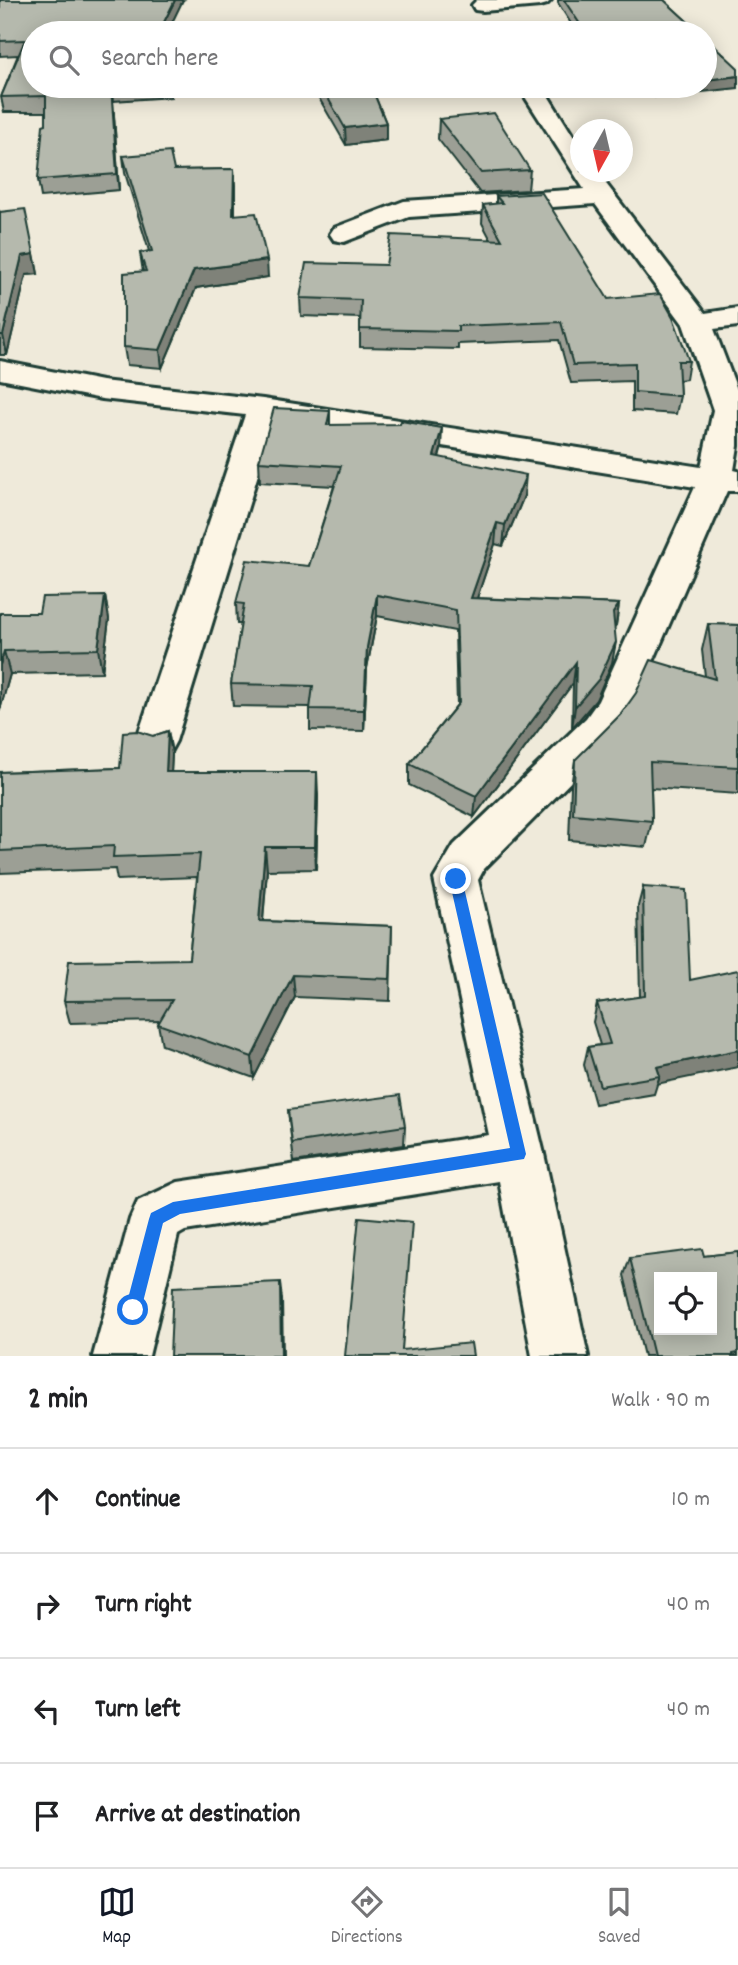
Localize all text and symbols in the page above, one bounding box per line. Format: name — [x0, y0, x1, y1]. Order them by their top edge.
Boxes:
search box — [21, 21, 717, 98]
icon: search — [45, 41, 83, 79]
text: Search here — [101, 41, 219, 78]
north arrow — [570, 119, 633, 182]
route end — [440, 863, 471, 894]
map controls — [654, 1272, 717, 1335]
button: locate — [654, 1272, 717, 1335]
route start — [117, 1294, 148, 1325]
text: 2 min — [28, 1380, 88, 1423]
text: Walk · 90 m — [611, 1385, 710, 1418]
icon: ahead — [28, 1482, 66, 1520]
text: Continue — [95, 1482, 180, 1519]
text: 10 m — [671, 1484, 710, 1517]
icon: right — [28, 1587, 66, 1625]
text: Turn right — [95, 1587, 192, 1624]
text: 40 m — [667, 1589, 710, 1622]
icon: left — [28, 1692, 66, 1730]
text: Turn left — [95, 1692, 181, 1729]
text: 40 m — [667, 1694, 710, 1727]
icon: arrive — [28, 1797, 66, 1835]
text: Arrive at destination — [95, 1797, 300, 1834]
tab: Map — [98, 1883, 136, 1952]
tab: Directions — [331, 1883, 403, 1952]
tab: Saved — [598, 1883, 640, 1952]

